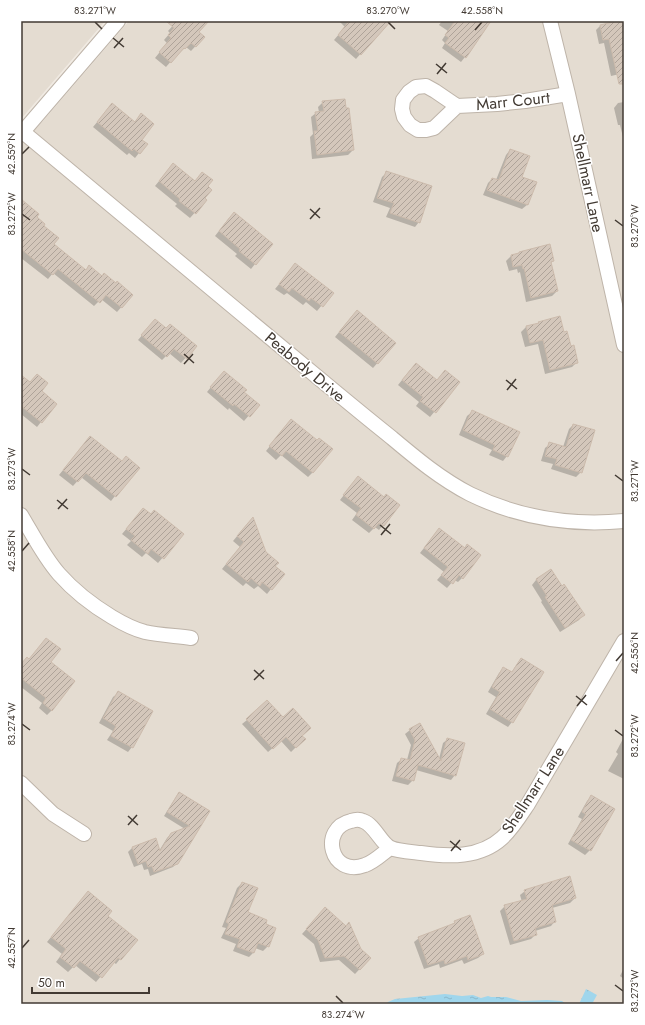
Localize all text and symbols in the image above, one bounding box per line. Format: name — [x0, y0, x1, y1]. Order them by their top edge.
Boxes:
text: 83.271°W — [74, 3, 116, 18]
text: 83.270°W — [366, 3, 410, 18]
text: 42.558°N — [461, 3, 503, 18]
street label: Marr Court — [475, 86, 551, 116]
street label: Shellmarr Lane — [566, 132, 610, 234]
text: 42.559°N — [4, 133, 19, 175]
text: 83.272°W — [4, 192, 19, 236]
text: 83.270°W — [627, 204, 642, 248]
street label: Peabody Drive — [260, 326, 350, 408]
text: 83.273°W — [4, 447, 19, 490]
text: 83.271°W — [627, 460, 642, 502]
text: 42.558°N — [4, 530, 19, 572]
text: 42.556°N — [627, 632, 642, 674]
text: 83.274°W — [4, 702, 19, 746]
text: 83.272°W — [627, 714, 642, 758]
street label: Shellmarr Lane — [496, 742, 570, 838]
text: 42.557°N — [4, 927, 19, 969]
scale bar — [32, 969, 149, 995]
text: 83.273°W — [627, 969, 642, 1012]
text: 50 m — [38, 974, 65, 992]
text: 83.274°W — [321, 1007, 365, 1022]

